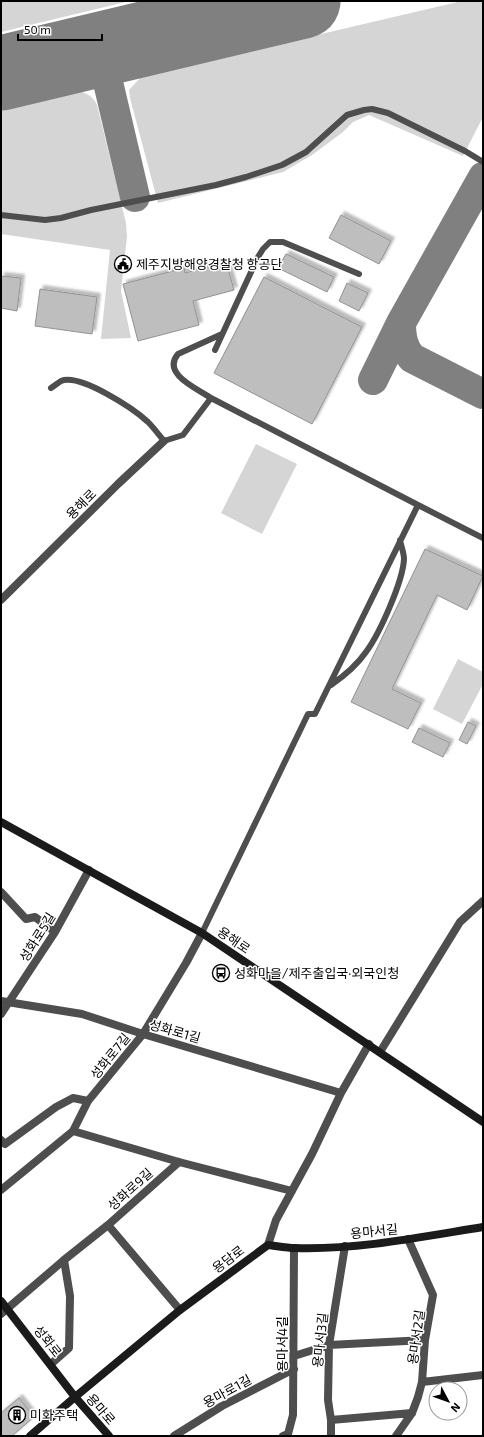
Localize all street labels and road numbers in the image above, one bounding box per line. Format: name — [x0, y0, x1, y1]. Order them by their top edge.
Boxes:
street label: 용해로 — [63, 486, 99, 522]
street label: 성화로5길 — [16, 910, 58, 964]
street label: 용해로 — [215, 923, 253, 957]
street label: 성화로1길 — [147, 1016, 203, 1046]
street label: 성화로7길 — [87, 1030, 133, 1082]
street label: 성화로9길 — [104, 1165, 156, 1213]
street label: 용마서길 — [349, 1221, 399, 1241]
street label: 용담로 — [209, 1242, 247, 1276]
street label: 용마서2길 — [404, 1309, 428, 1365]
street label: 용마서3길 — [309, 1312, 331, 1368]
street label: 용마서4길 — [274, 1316, 290, 1372]
street label: 성화로 — [31, 1322, 65, 1360]
street label: 용마로1길 — [200, 1371, 254, 1411]
street label: 용마로 — [83, 1390, 119, 1428]

